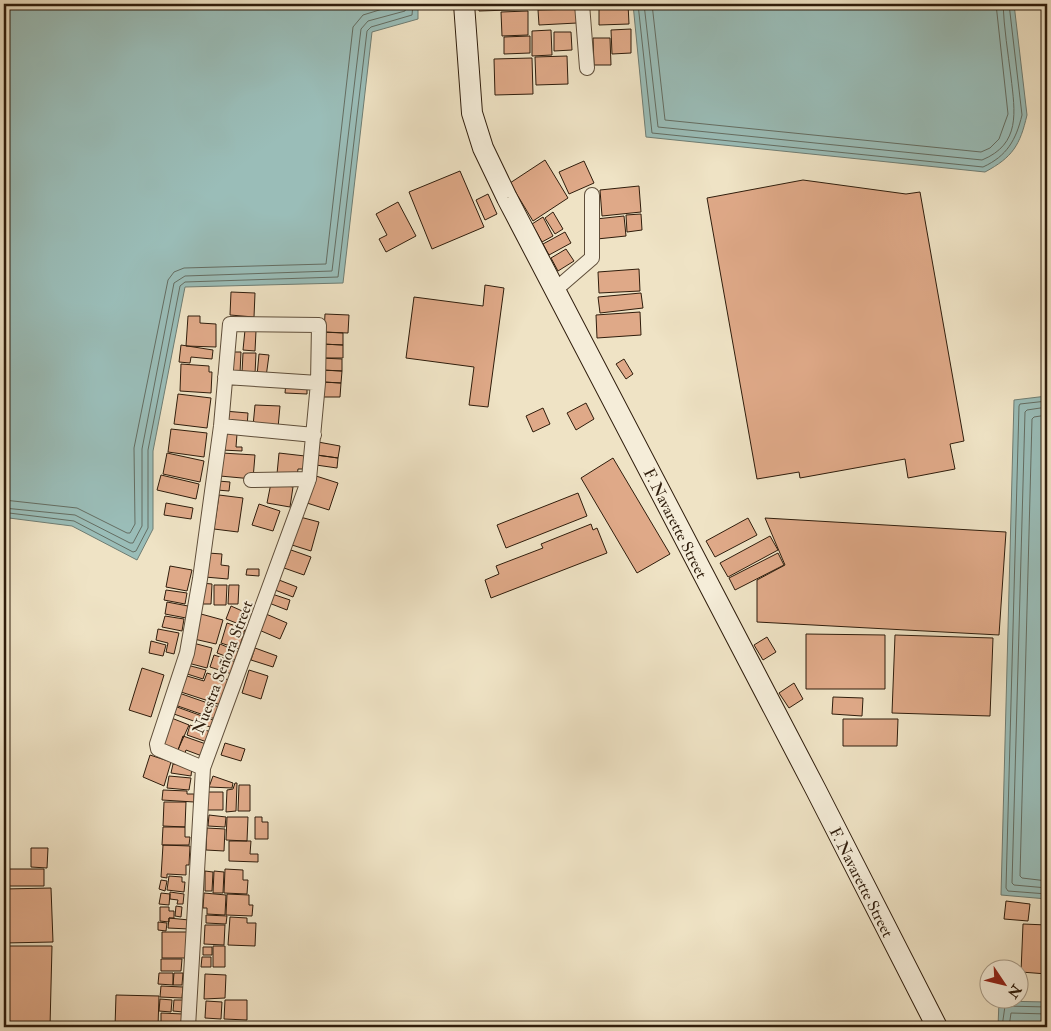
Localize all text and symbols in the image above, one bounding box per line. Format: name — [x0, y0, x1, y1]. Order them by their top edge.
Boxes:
street label: F. Navarette Street — [639, 465, 711, 582]
street label: Nuestra Señora Street — [188, 598, 258, 737]
street label: F. Navarette Street — [825, 824, 897, 941]
north arrow — [978, 958, 1028, 1008]
text: N — [1003, 980, 1025, 1002]

